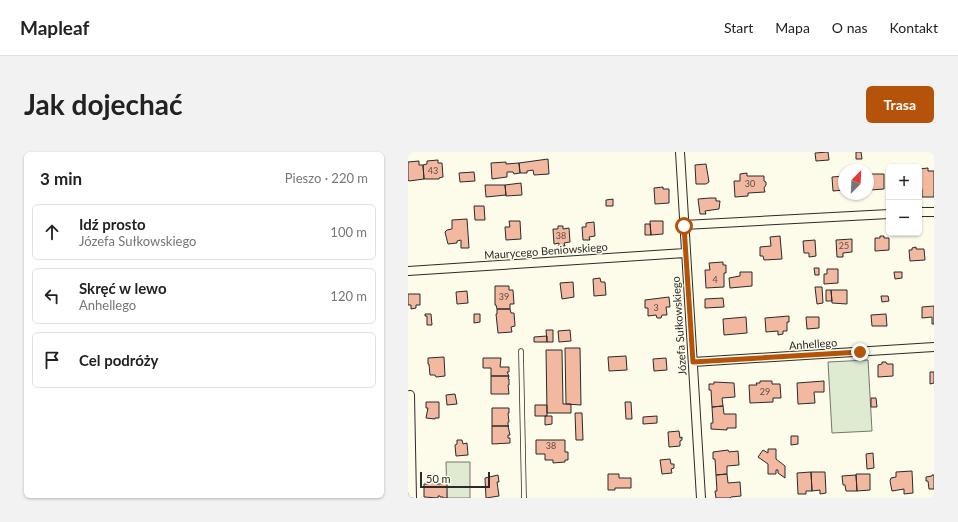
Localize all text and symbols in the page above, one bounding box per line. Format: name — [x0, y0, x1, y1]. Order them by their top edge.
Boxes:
text: Mapleaf — [20, 16, 89, 39]
text: Start — [724, 19, 753, 36]
text: Mapa — [775, 19, 810, 36]
text: O nas — [832, 19, 867, 36]
text: Kontakt — [889, 19, 938, 36]
button: Trasa — [866, 86, 934, 123]
text: Jak dojechać — [24, 87, 183, 121]
north arrow — [838, 164, 874, 200]
map controls — [886, 164, 922, 236]
button: + — [886, 164, 922, 200]
house number: 43 — [428, 165, 438, 176]
text: 3 min — [40, 168, 82, 189]
text: Pieszo · 220 m — [285, 170, 368, 186]
house number: 30 — [745, 178, 755, 189]
button: − — [886, 200, 922, 236]
text: Idź prosto — [79, 215, 146, 233]
route start — [675, 217, 693, 235]
icon: ahead — [41, 221, 63, 243]
text: 100 m — [330, 224, 367, 240]
house number: 38 — [556, 230, 566, 241]
text: Józefa Sułkowskiego — [79, 233, 196, 249]
street label: Maurycego Beniowskiego — [484, 240, 608, 261]
house number: 25 — [839, 240, 849, 251]
house number: 4 — [712, 274, 718, 285]
street label: Józefa Sułkowskiego — [669, 276, 688, 376]
text: Skręć w lewo — [79, 279, 167, 297]
icon: left — [41, 285, 63, 307]
text: 120 m — [330, 288, 367, 304]
house number: 39 — [499, 291, 509, 302]
text: Anhellego — [79, 297, 136, 313]
house number: 3 — [653, 302, 659, 313]
street label: Anhellego — [788, 335, 838, 352]
route end — [851, 343, 869, 361]
icon: arrive — [41, 349, 63, 371]
text: Cel podróży — [79, 351, 158, 369]
house number: 29 — [760, 386, 770, 397]
house number: 38 — [546, 440, 556, 451]
scale bar — [420, 470, 490, 489]
text: 50 m — [426, 472, 451, 485]

